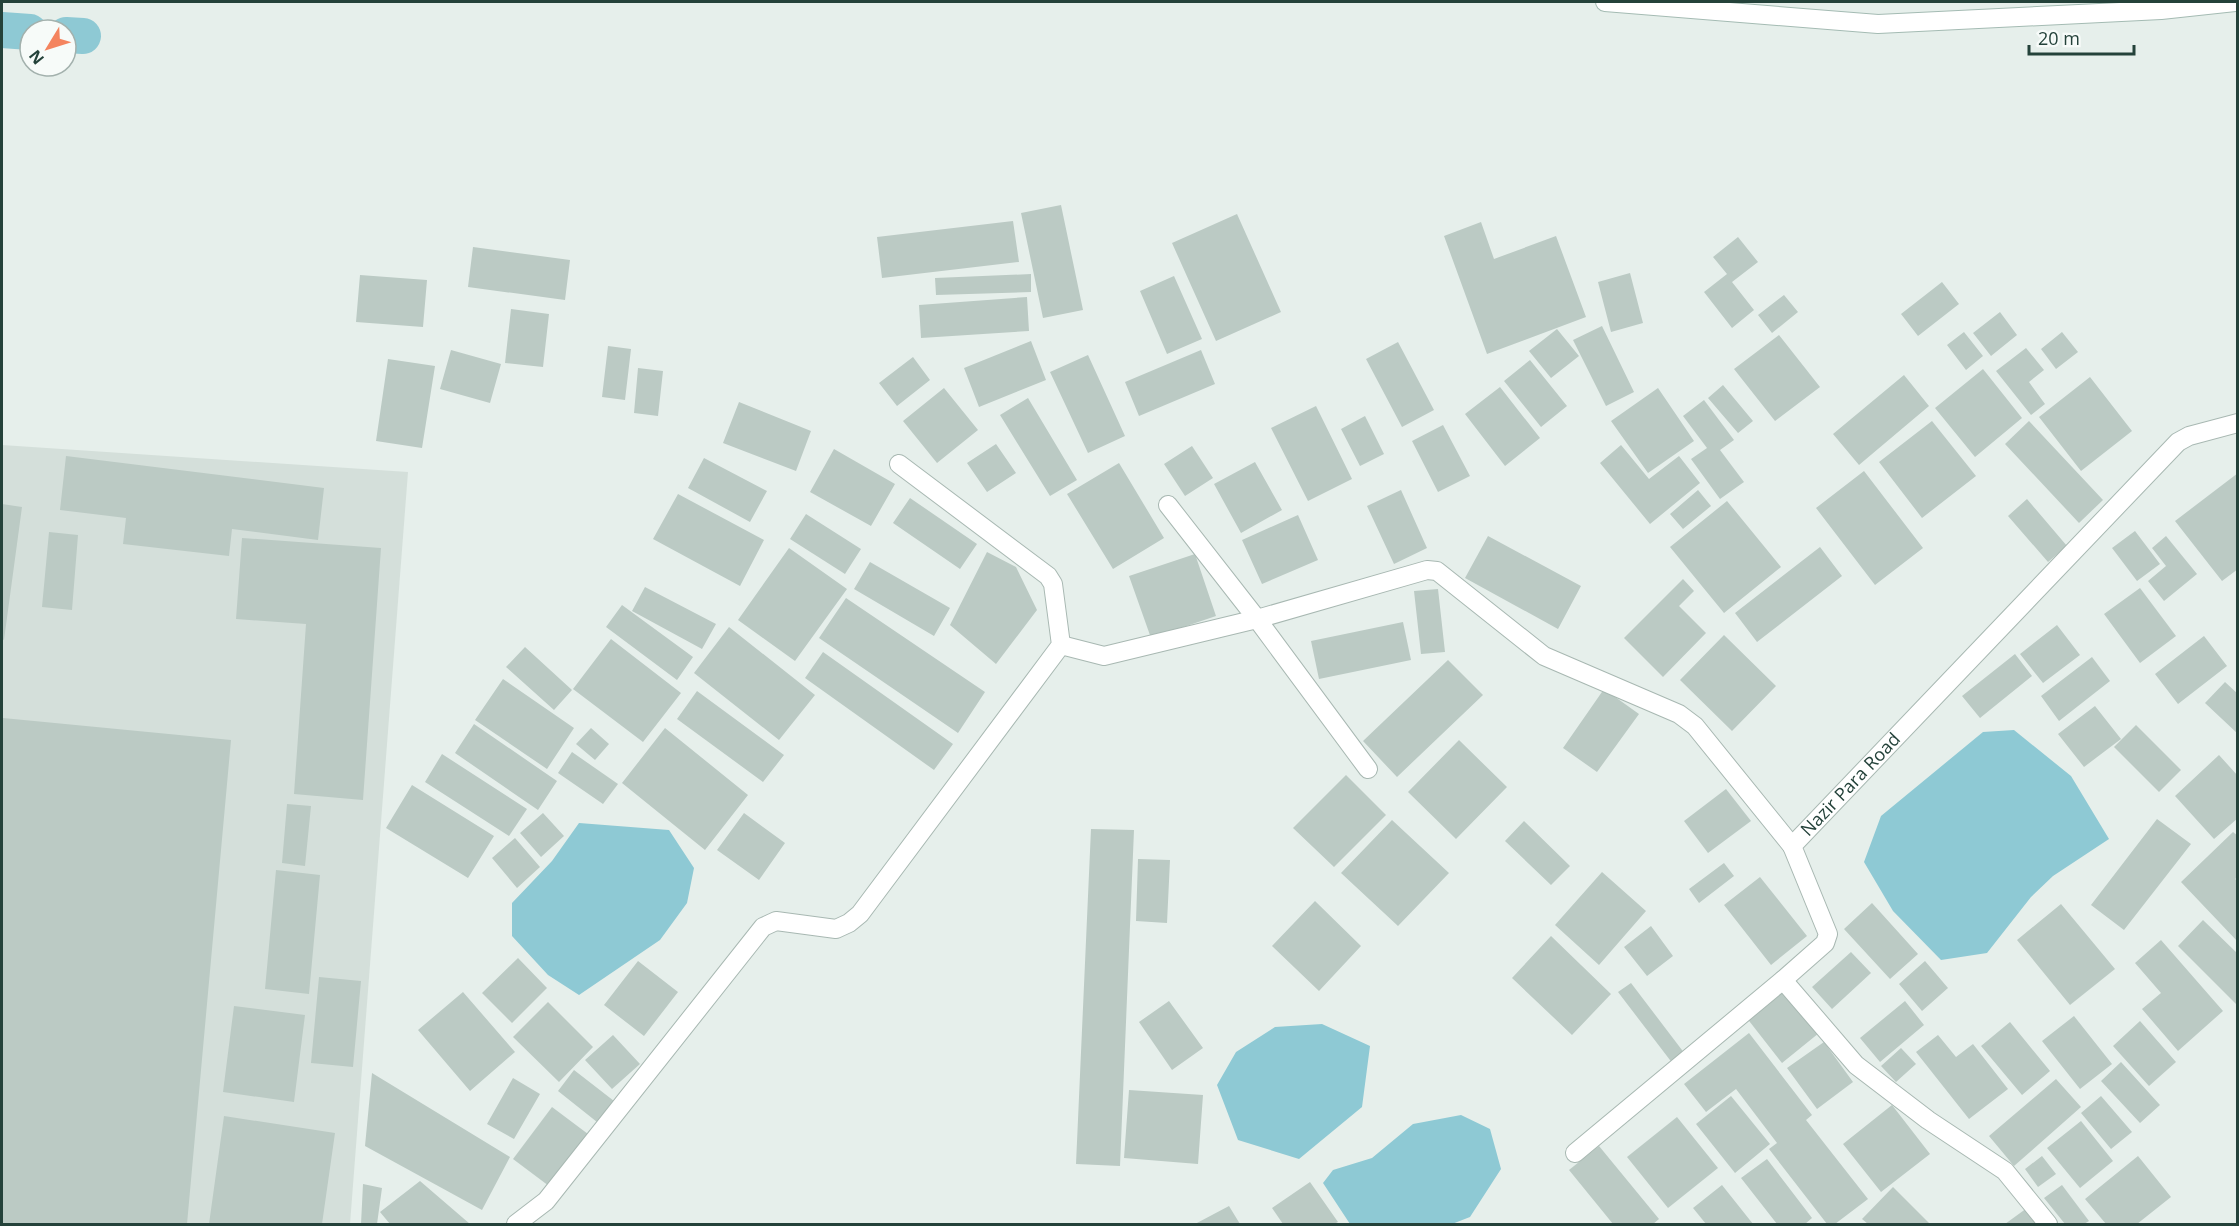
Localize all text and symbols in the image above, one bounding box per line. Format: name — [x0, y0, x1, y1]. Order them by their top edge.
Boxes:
north arrow — [18, 18, 78, 78]
scale bar — [2029, 18, 2134, 56]
text: 20 m — [2038, 26, 2080, 50]
text: N — [24, 45, 49, 69]
street label: Nazir Para Road — [1795, 727, 1905, 841]

